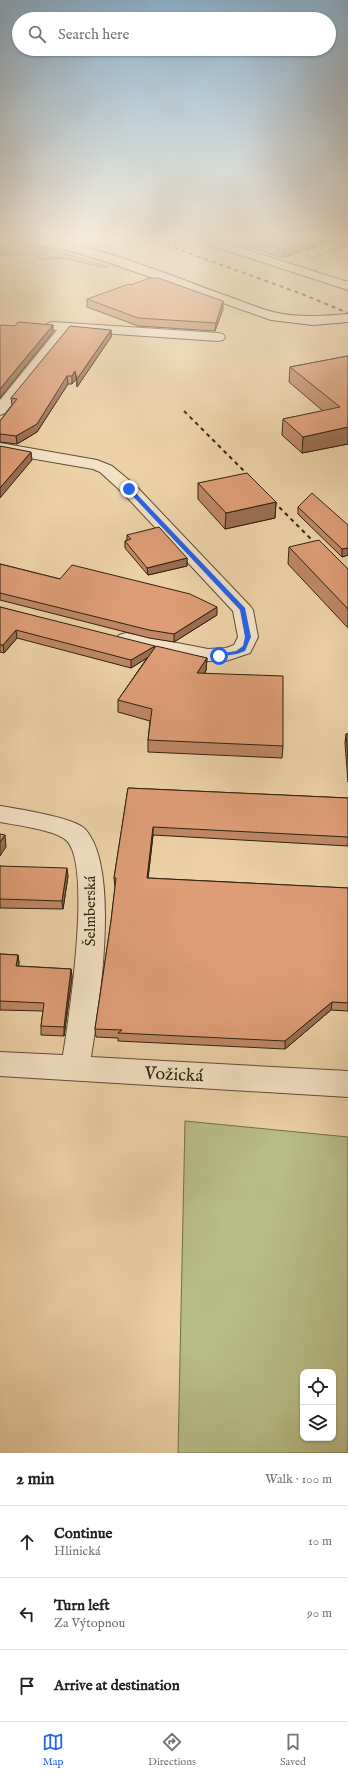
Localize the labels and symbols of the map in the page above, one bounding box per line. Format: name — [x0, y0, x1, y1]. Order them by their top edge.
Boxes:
route end — [120, 480, 138, 498]
route start — [210, 647, 228, 665]
street label: Šelmberská — [81, 875, 100, 946]
street label: Vožická — [143, 1062, 204, 1089]

